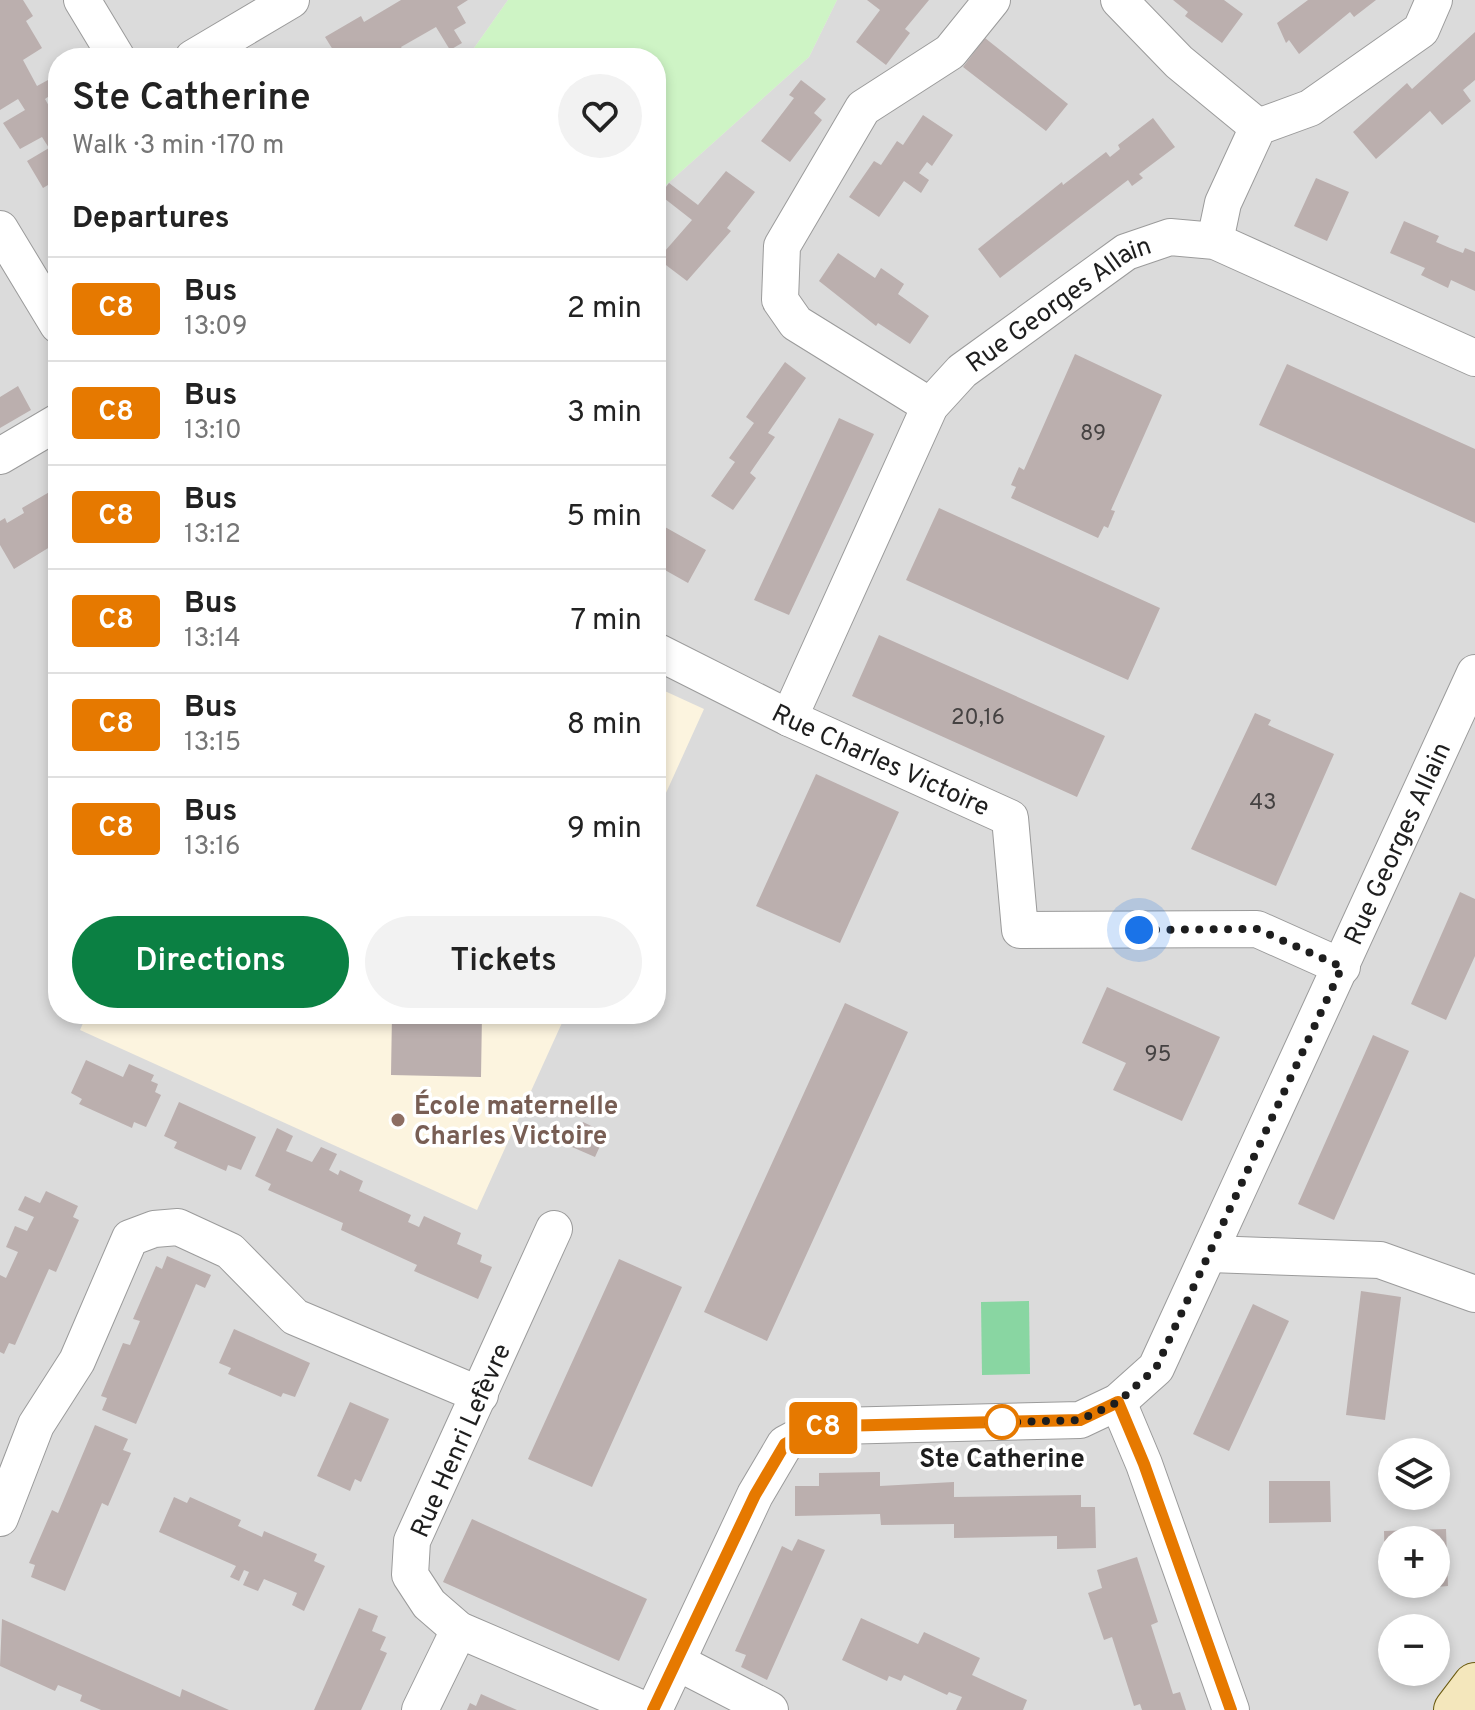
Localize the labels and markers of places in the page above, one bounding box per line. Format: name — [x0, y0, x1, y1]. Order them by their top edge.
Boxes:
place label: École maternelle Charles Victoire — [414, 1089, 618, 1154]
marker: École maternelle Charles Victoire — [389, 1111, 407, 1129]
marker: Ste Catherine — [985, 1405, 1019, 1439]
place label: Ste Catherine — [919, 1444, 1085, 1477]

